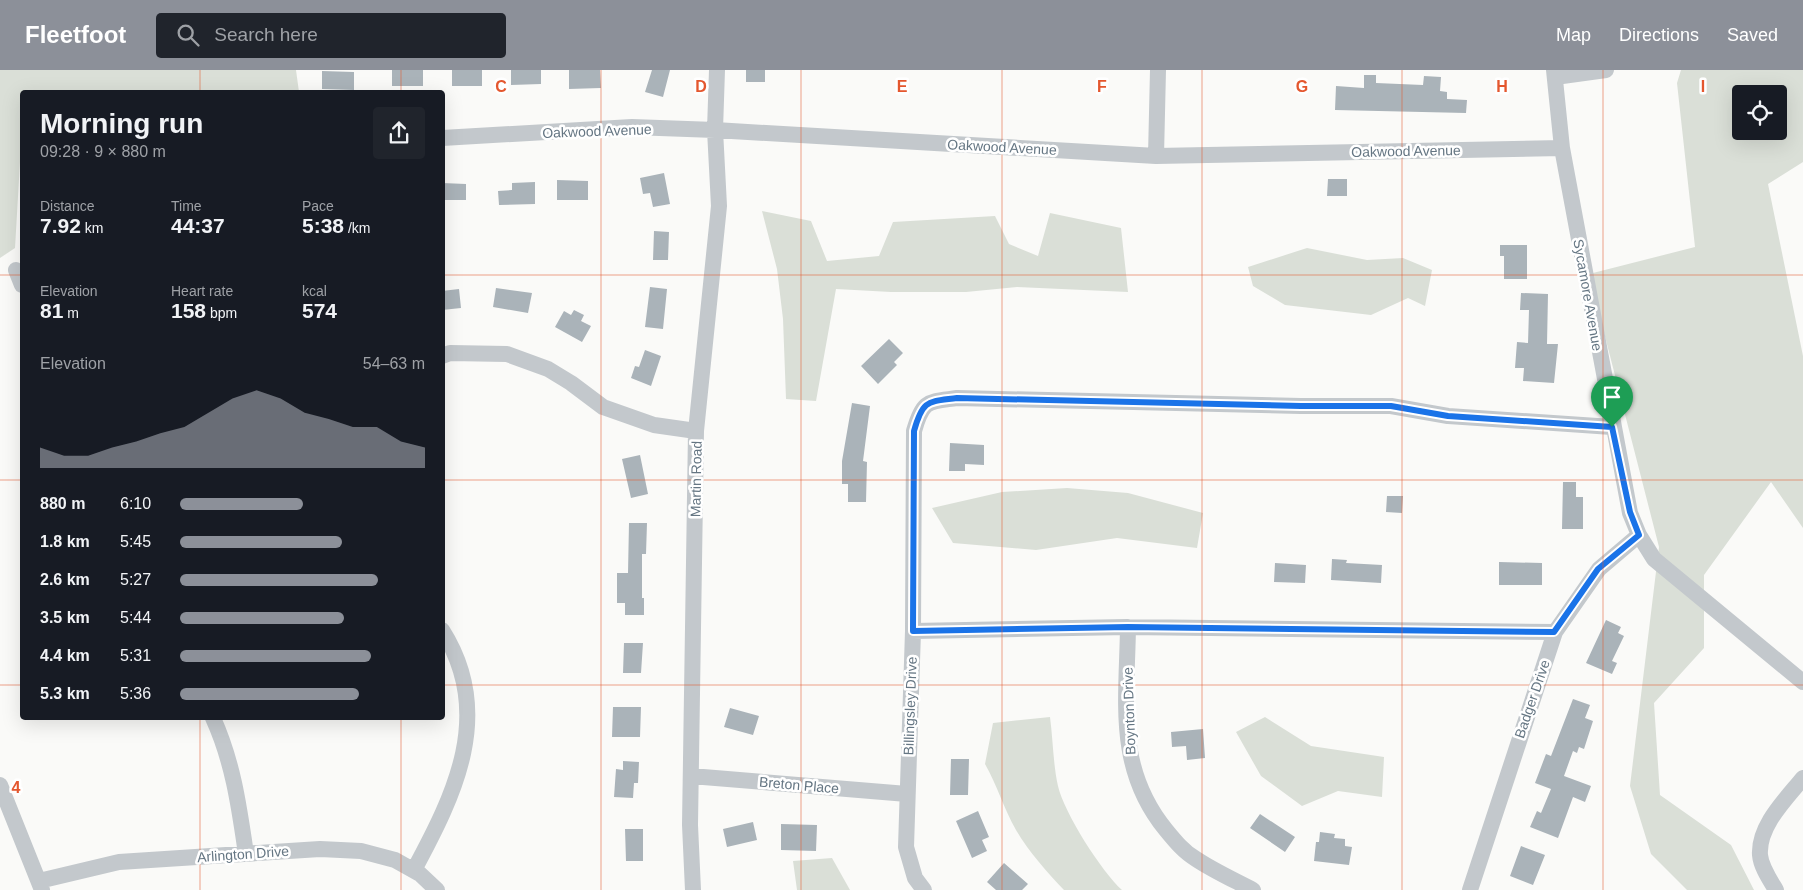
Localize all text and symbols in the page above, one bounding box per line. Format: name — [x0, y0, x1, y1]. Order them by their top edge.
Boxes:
search box — [156, 13, 506, 58]
text: Fleetfoot — [25, 21, 126, 48]
icon: search — [174, 21, 202, 49]
text: Search here — [214, 24, 318, 45]
text: Map — [1556, 25, 1591, 45]
text: Directions — [1619, 25, 1699, 45]
text: Saved — [1727, 25, 1778, 45]
text: C — [495, 78, 507, 95]
text: D — [695, 78, 707, 95]
text: E — [897, 78, 908, 95]
text: F — [1097, 78, 1107, 95]
text: G — [1296, 78, 1308, 95]
text: H — [1496, 78, 1508, 95]
text: I — [1701, 78, 1705, 95]
map controls — [1732, 85, 1787, 140]
button: locate — [1732, 85, 1787, 140]
button: share — [373, 107, 425, 159]
text: Morning run — [40, 108, 203, 139]
street label: Oakwood Avenue — [542, 121, 652, 141]
street label: Oakwood Avenue — [947, 136, 1057, 158]
street label: Oakwood Avenue — [1351, 142, 1461, 160]
text: 09:28 · 9 × 880 m — [40, 143, 166, 160]
text: Distance — [40, 198, 94, 214]
text: Time — [171, 198, 202, 214]
text: Pace — [302, 198, 334, 214]
text: 7.92 — [40, 214, 81, 237]
text: 44:37 — [171, 214, 225, 237]
text: 5:38 — [302, 214, 344, 237]
text: km — [81, 220, 103, 236]
text: /km — [344, 220, 370, 236]
street label: Sycamore Avenue — [1570, 238, 1606, 352]
text: Elevation — [40, 283, 98, 299]
text: Heart rate — [171, 283, 233, 299]
text: kcal — [302, 283, 327, 299]
text: 81 — [40, 299, 63, 322]
text: 158 — [171, 299, 206, 322]
text: 574 — [302, 299, 337, 322]
text: m — [63, 305, 79, 321]
text: bpm — [206, 305, 237, 321]
text: Elevation — [40, 355, 106, 372]
text: 54–63 m — [363, 355, 425, 372]
pin — [1591, 376, 1633, 427]
icon: arrive — [1598, 383, 1626, 411]
street label: Martin Road — [687, 441, 705, 517]
text: 880 m — [40, 495, 85, 512]
text: 6:10 — [120, 495, 151, 512]
text: 1.8 km — [40, 533, 90, 550]
text: 5:45 — [120, 533, 151, 550]
text: 2.6 km — [40, 571, 90, 588]
text: 5:27 — [120, 571, 151, 588]
text: 3.5 km — [40, 609, 90, 626]
text: 5:44 — [120, 609, 151, 626]
text: 4.4 km — [40, 647, 90, 664]
text: 5:31 — [120, 647, 151, 664]
street label: Billingsley Drive — [900, 656, 920, 756]
street label: Badger Drive — [1511, 658, 1553, 740]
street label: Boynton Drive — [1119, 667, 1139, 755]
text: 5.3 km — [40, 685, 90, 702]
text: 5:36 — [120, 685, 151, 702]
street label: Breton Place — [758, 774, 840, 796]
text: 4 — [12, 779, 21, 796]
street label: Arlington Drive — [197, 843, 290, 865]

